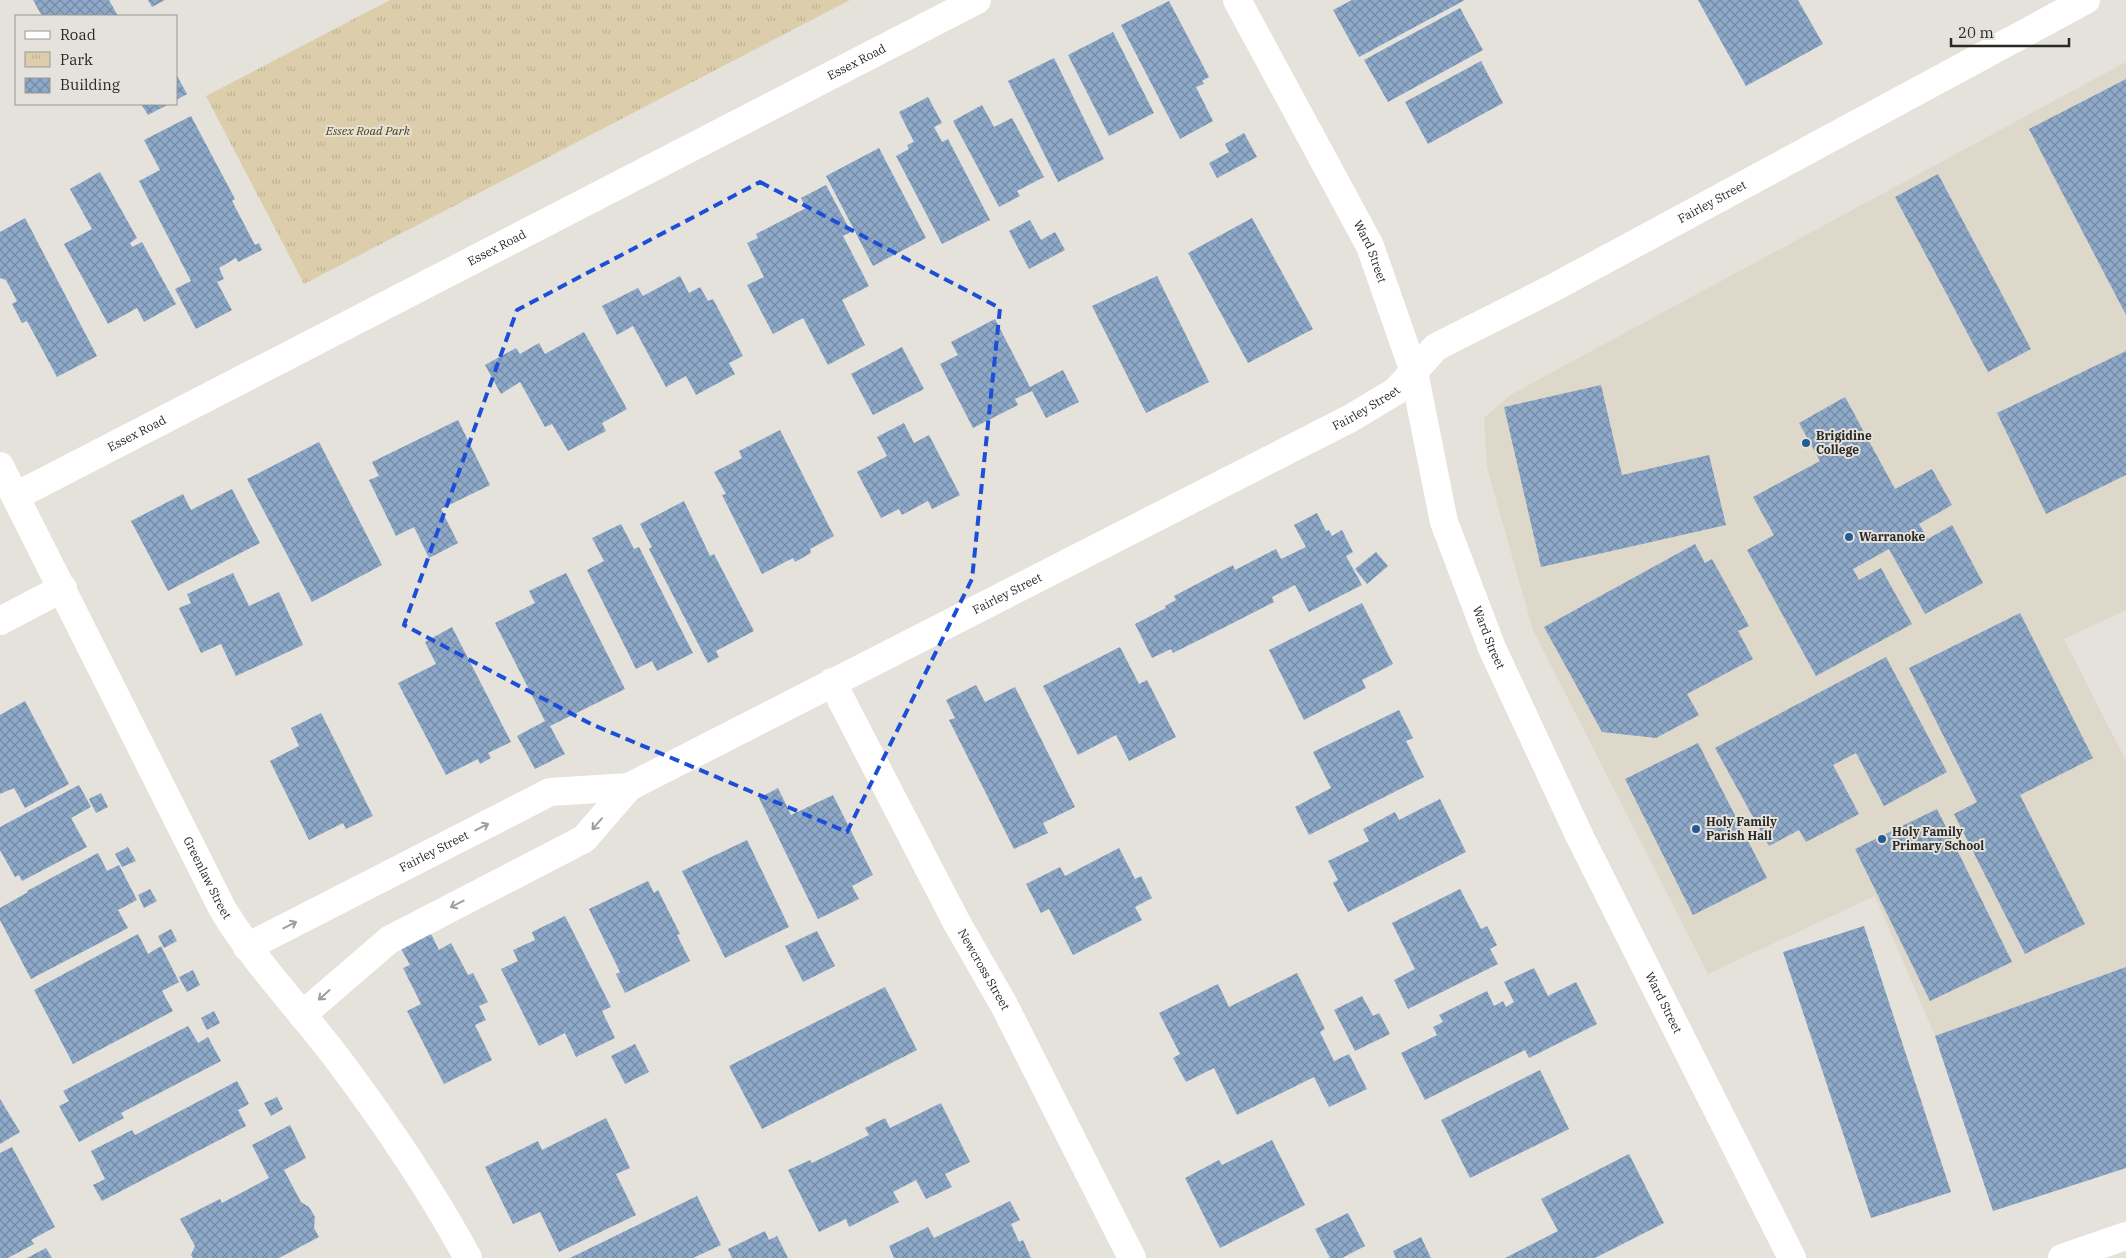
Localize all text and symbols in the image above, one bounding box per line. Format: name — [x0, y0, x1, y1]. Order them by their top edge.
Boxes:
legend — [15, 15, 178, 105]
scale bar — [1951, 15, 2068, 47]
text: 20 m — [1958, 23, 1994, 42]
text: Road — [60, 25, 96, 44]
street label: Essex Road — [825, 40, 888, 83]
text: Park — [60, 50, 93, 69]
text: Building — [60, 75, 120, 94]
park label: Essex Road Park — [325, 123, 411, 138]
street label: Fairley Street — [1675, 177, 1749, 226]
street label: Ward Street — [1351, 218, 1390, 285]
street label: Essex Road — [465, 226, 528, 269]
street label: Fairley Street — [1330, 383, 1403, 433]
street label: Essex Road — [105, 412, 168, 454]
place label: Brigidine College — [1816, 428, 1872, 457]
marker: Brigidine College — [1800, 437, 1812, 449]
place label: Warranoke — [1859, 529, 1926, 544]
marker: Warranoke — [1843, 531, 1855, 543]
street label: Fairley Street — [970, 569, 1044, 617]
street label: Ward Street — [1470, 604, 1509, 671]
place label: Holy Family Parish Hall — [1706, 814, 1777, 843]
one-way arrow — [591, 817, 602, 830]
one-way arrow — [474, 822, 489, 832]
marker: Holy Family Parish Hall — [1690, 823, 1702, 835]
place label: Holy Family Primary School — [1892, 824, 1984, 853]
street label: Fairley Street — [397, 827, 471, 875]
marker: Holy Family Primary School — [1876, 833, 1888, 845]
street label: Greenlaw Street — [180, 834, 235, 922]
one-way arrow — [450, 900, 465, 909]
one-way arrow — [282, 920, 297, 929]
street label: Newcross Street — [955, 926, 1013, 1012]
street label: Ward Street — [1642, 969, 1686, 1036]
one-way arrow — [317, 990, 330, 1001]

